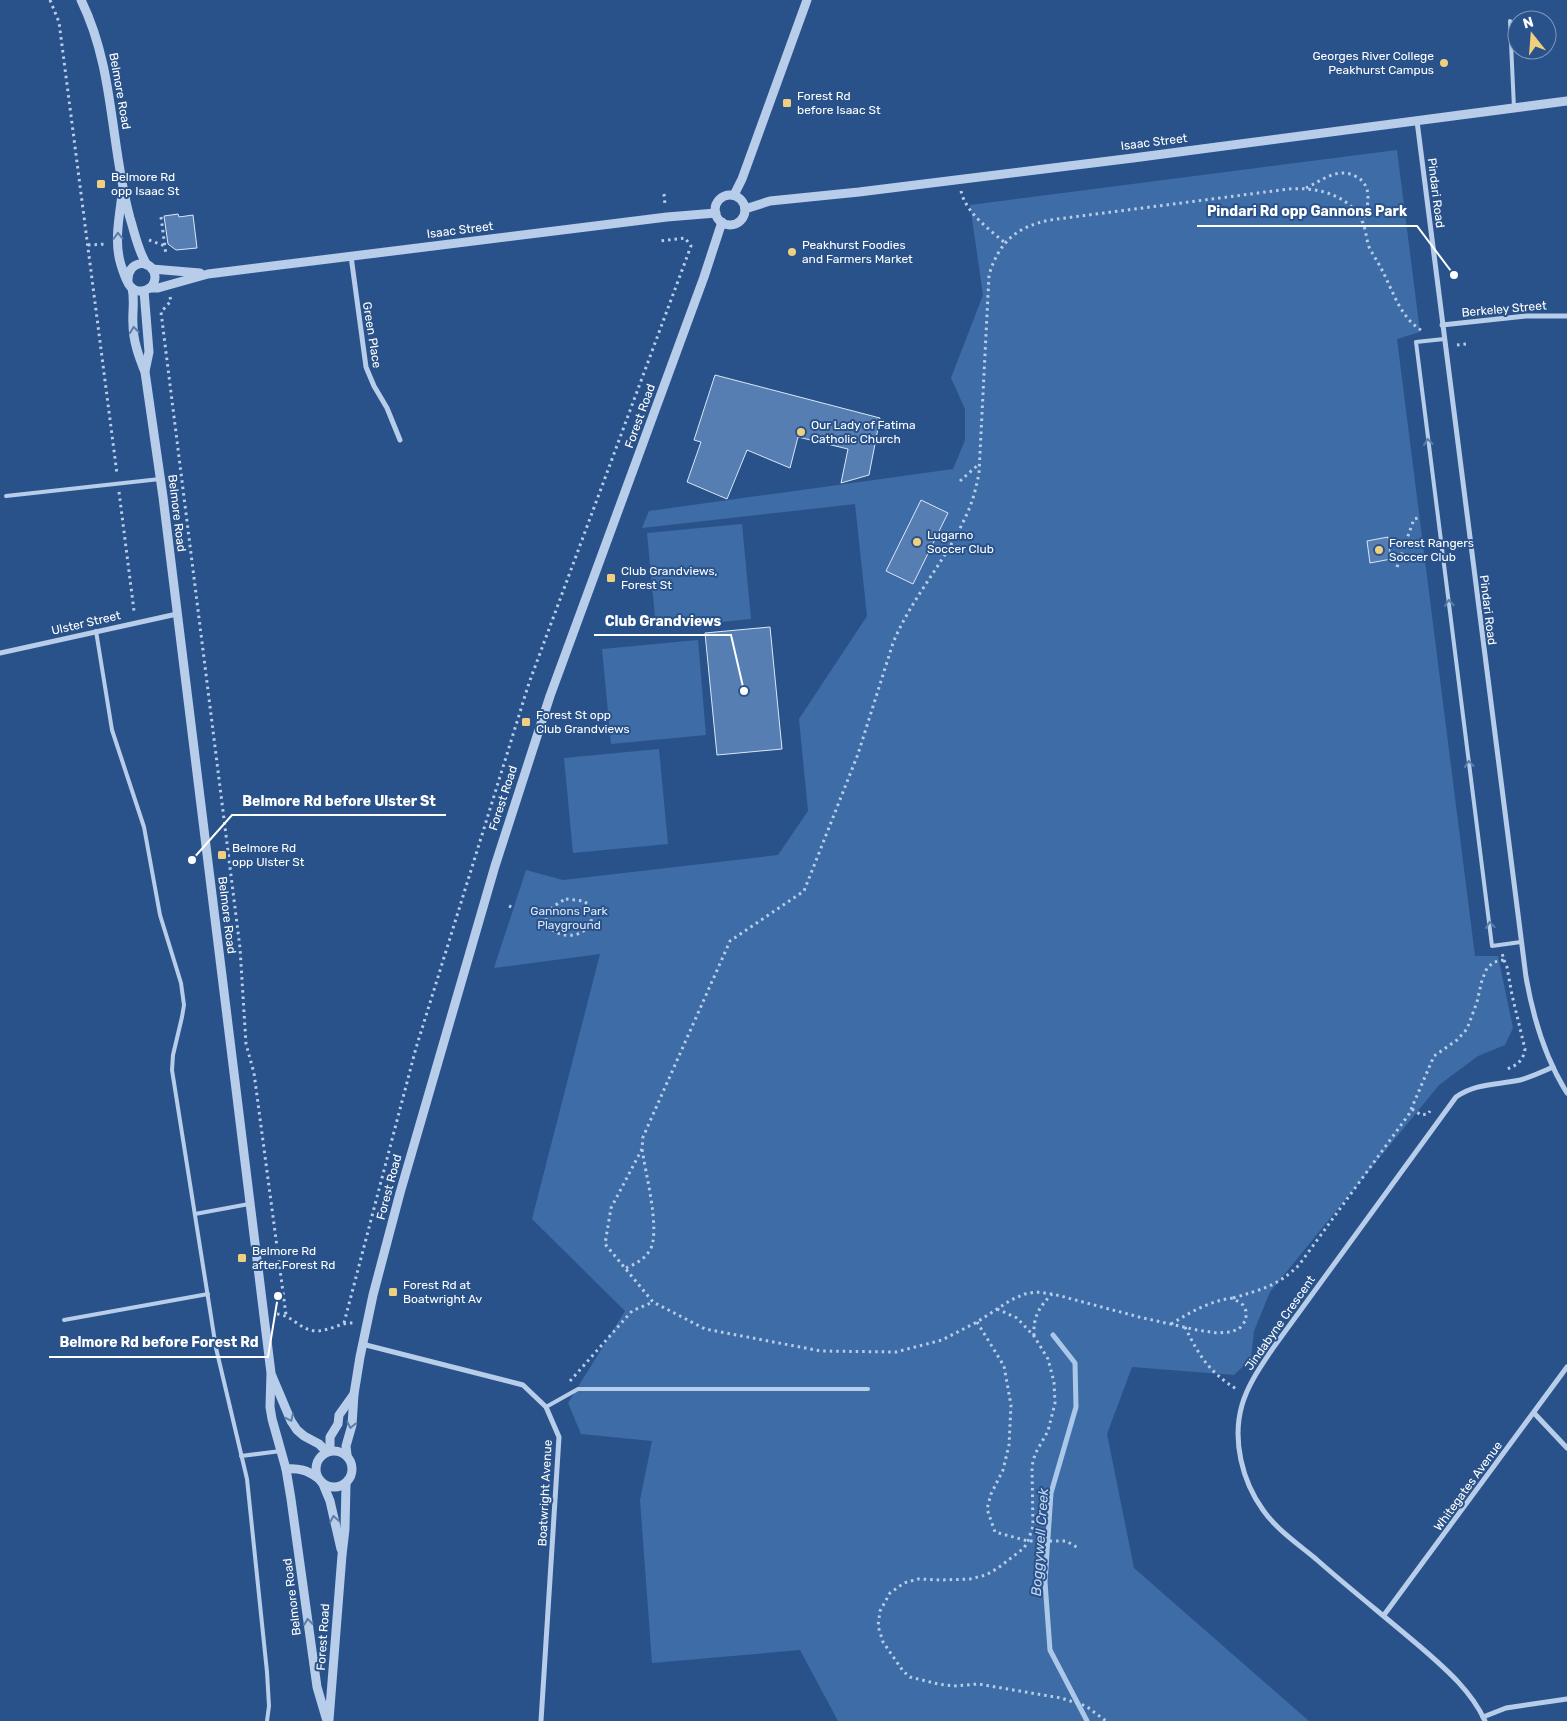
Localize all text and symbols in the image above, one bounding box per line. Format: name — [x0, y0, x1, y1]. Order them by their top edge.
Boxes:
north arrow — [1507, 10, 1557, 60]
text: N — [1521, 13, 1536, 33]
place label: Georges River College Peakhurst Campus — [1312, 49, 1434, 77]
street label: Belmore Road — [106, 52, 134, 130]
marker: Georges River College Peakhurst Campus — [1438, 57, 1450, 69]
place label: Forest Rd before Isaac St — [797, 89, 881, 117]
marker: Forest Rd before Isaac St — [781, 97, 793, 109]
street label: Isaac Street — [1120, 131, 1188, 153]
street label: Pindari Road — [1425, 157, 1447, 229]
place label: Belmore Rd opp Isaac St — [111, 170, 180, 198]
marker: Belmore Rd opp Isaac St — [95, 178, 107, 190]
callout: Pindari Rd opp Gannons Park — [1197, 197, 1417, 226]
text: Pindari Rd opp Gannons Park — [1207, 203, 1408, 220]
street label: Isaac Street — [426, 219, 494, 241]
one-way arrow — [113, 232, 123, 240]
place label: Peakhurst Foodies and Farmers Market — [802, 238, 913, 266]
marker: Peakhurst Foodies and Farmers Market — [786, 246, 798, 258]
street label: Berkeley Street — [1461, 298, 1547, 320]
street label: Green Place — [360, 301, 384, 369]
one-way arrow — [129, 326, 140, 334]
street label: Forest Road — [622, 382, 658, 450]
place label: Our Lady of Fatima Catholic Church — [811, 418, 916, 446]
marker: Our Lady of Fatima Catholic Church — [795, 426, 807, 438]
one-way arrow — [1423, 438, 1434, 446]
street label: Belmore Road — [165, 474, 189, 552]
place label: Lugarno Soccer Club — [927, 528, 994, 556]
marker: Lugarno Soccer Club — [911, 536, 923, 548]
place label: Forest Rangers Soccer Club — [1389, 536, 1474, 564]
marker: Forest Rangers Soccer Club — [1373, 544, 1385, 556]
place label: Club Grandviews, Forest St — [621, 564, 718, 592]
marker: Club Grandviews, Forest St — [605, 572, 617, 584]
street label: Pindari Road — [1477, 574, 1499, 646]
one-way arrow — [1444, 599, 1455, 607]
callout: Club Grandviews — [594, 606, 731, 635]
street label: Ulster Street — [50, 608, 122, 638]
text: Club Grandviews — [605, 613, 722, 630]
place label: Forest St opp Club Grandviews — [536, 708, 630, 736]
marker: Forest St opp Club Grandviews — [520, 716, 532, 728]
one-way arrow — [1464, 760, 1475, 768]
street label: Forest Road — [486, 764, 520, 832]
callout: Belmore Rd before Ulster St — [232, 786, 446, 815]
text: Belmore Rd before Ulster St — [242, 793, 436, 810]
place label: Belmore Rd opp Ulster St — [232, 841, 305, 869]
marker: Belmore Rd opp Ulster St — [216, 849, 228, 861]
street label: Belmore Road — [215, 876, 239, 954]
park label: Gannons Park Playground — [530, 904, 609, 932]
one-way arrow — [1485, 921, 1496, 929]
street label: Forest Road — [374, 1153, 404, 1221]
place label: Belmore Rd after Forest Rd — [252, 1244, 335, 1272]
marker: Belmore Rd after Forest Rd — [236, 1252, 248, 1264]
street label: Jindabyne Crescent — [1242, 1273, 1318, 1373]
place label: Forest Rd at Boatwright Av — [403, 1278, 483, 1306]
marker: Forest Rd at Boatwright Av — [387, 1286, 399, 1298]
callout: Belmore Rd before Forest Rd — [49, 1328, 268, 1357]
text: Belmore Rd before Forest Rd — [59, 1334, 259, 1351]
one-way arrow — [284, 1412, 294, 1421]
one-way arrow — [346, 1420, 357, 1429]
street label: Whitegates Avenue — [1431, 1438, 1505, 1533]
street label: Boatwright Avenue — [535, 1439, 555, 1547]
water label: Boggywell Creek — [1028, 1487, 1052, 1597]
one-way arrow — [329, 1514, 340, 1523]
street label: Belmore Road — [280, 1558, 304, 1636]
street label: Forest Road — [314, 1603, 332, 1671]
one-way arrow — [303, 1618, 314, 1626]

